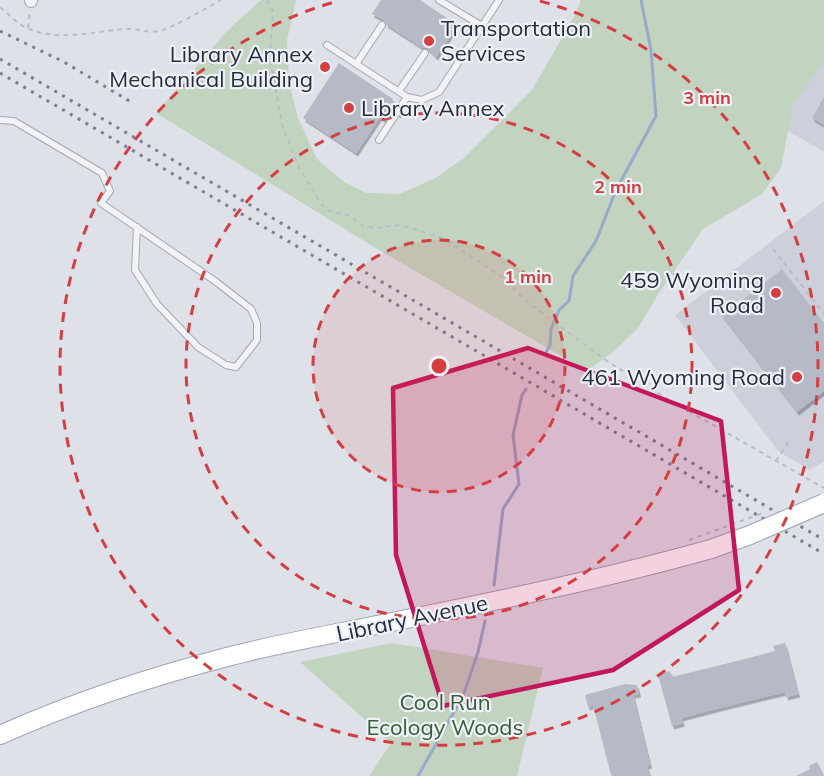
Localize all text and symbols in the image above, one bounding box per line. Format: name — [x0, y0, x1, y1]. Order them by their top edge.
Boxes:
place label: Transportation Services — [441, 14, 591, 67]
marker: Transportation Services — [422, 34, 436, 48]
place label: Library Annex Mechanical Building — [109, 40, 313, 93]
marker: Library Annex Mechanical Building — [318, 60, 332, 74]
text: 3 min — [683, 86, 731, 109]
place label: Library Annex — [361, 94, 504, 122]
marker: Library Annex — [342, 101, 356, 115]
text: 2 min — [594, 175, 642, 198]
text: 1 min — [504, 265, 552, 288]
place label: 459 Wyoming Road — [620, 266, 764, 319]
marker: 459 Wyoming Road — [769, 286, 783, 300]
centre of rings — [429, 356, 449, 376]
place label: 461 Wyoming Road — [581, 363, 785, 391]
marker: 461 Wyoming Road — [790, 370, 804, 384]
street label: Library Avenue — [334, 588, 490, 648]
park label: Cool Run Ecology Woods — [367, 688, 523, 741]

